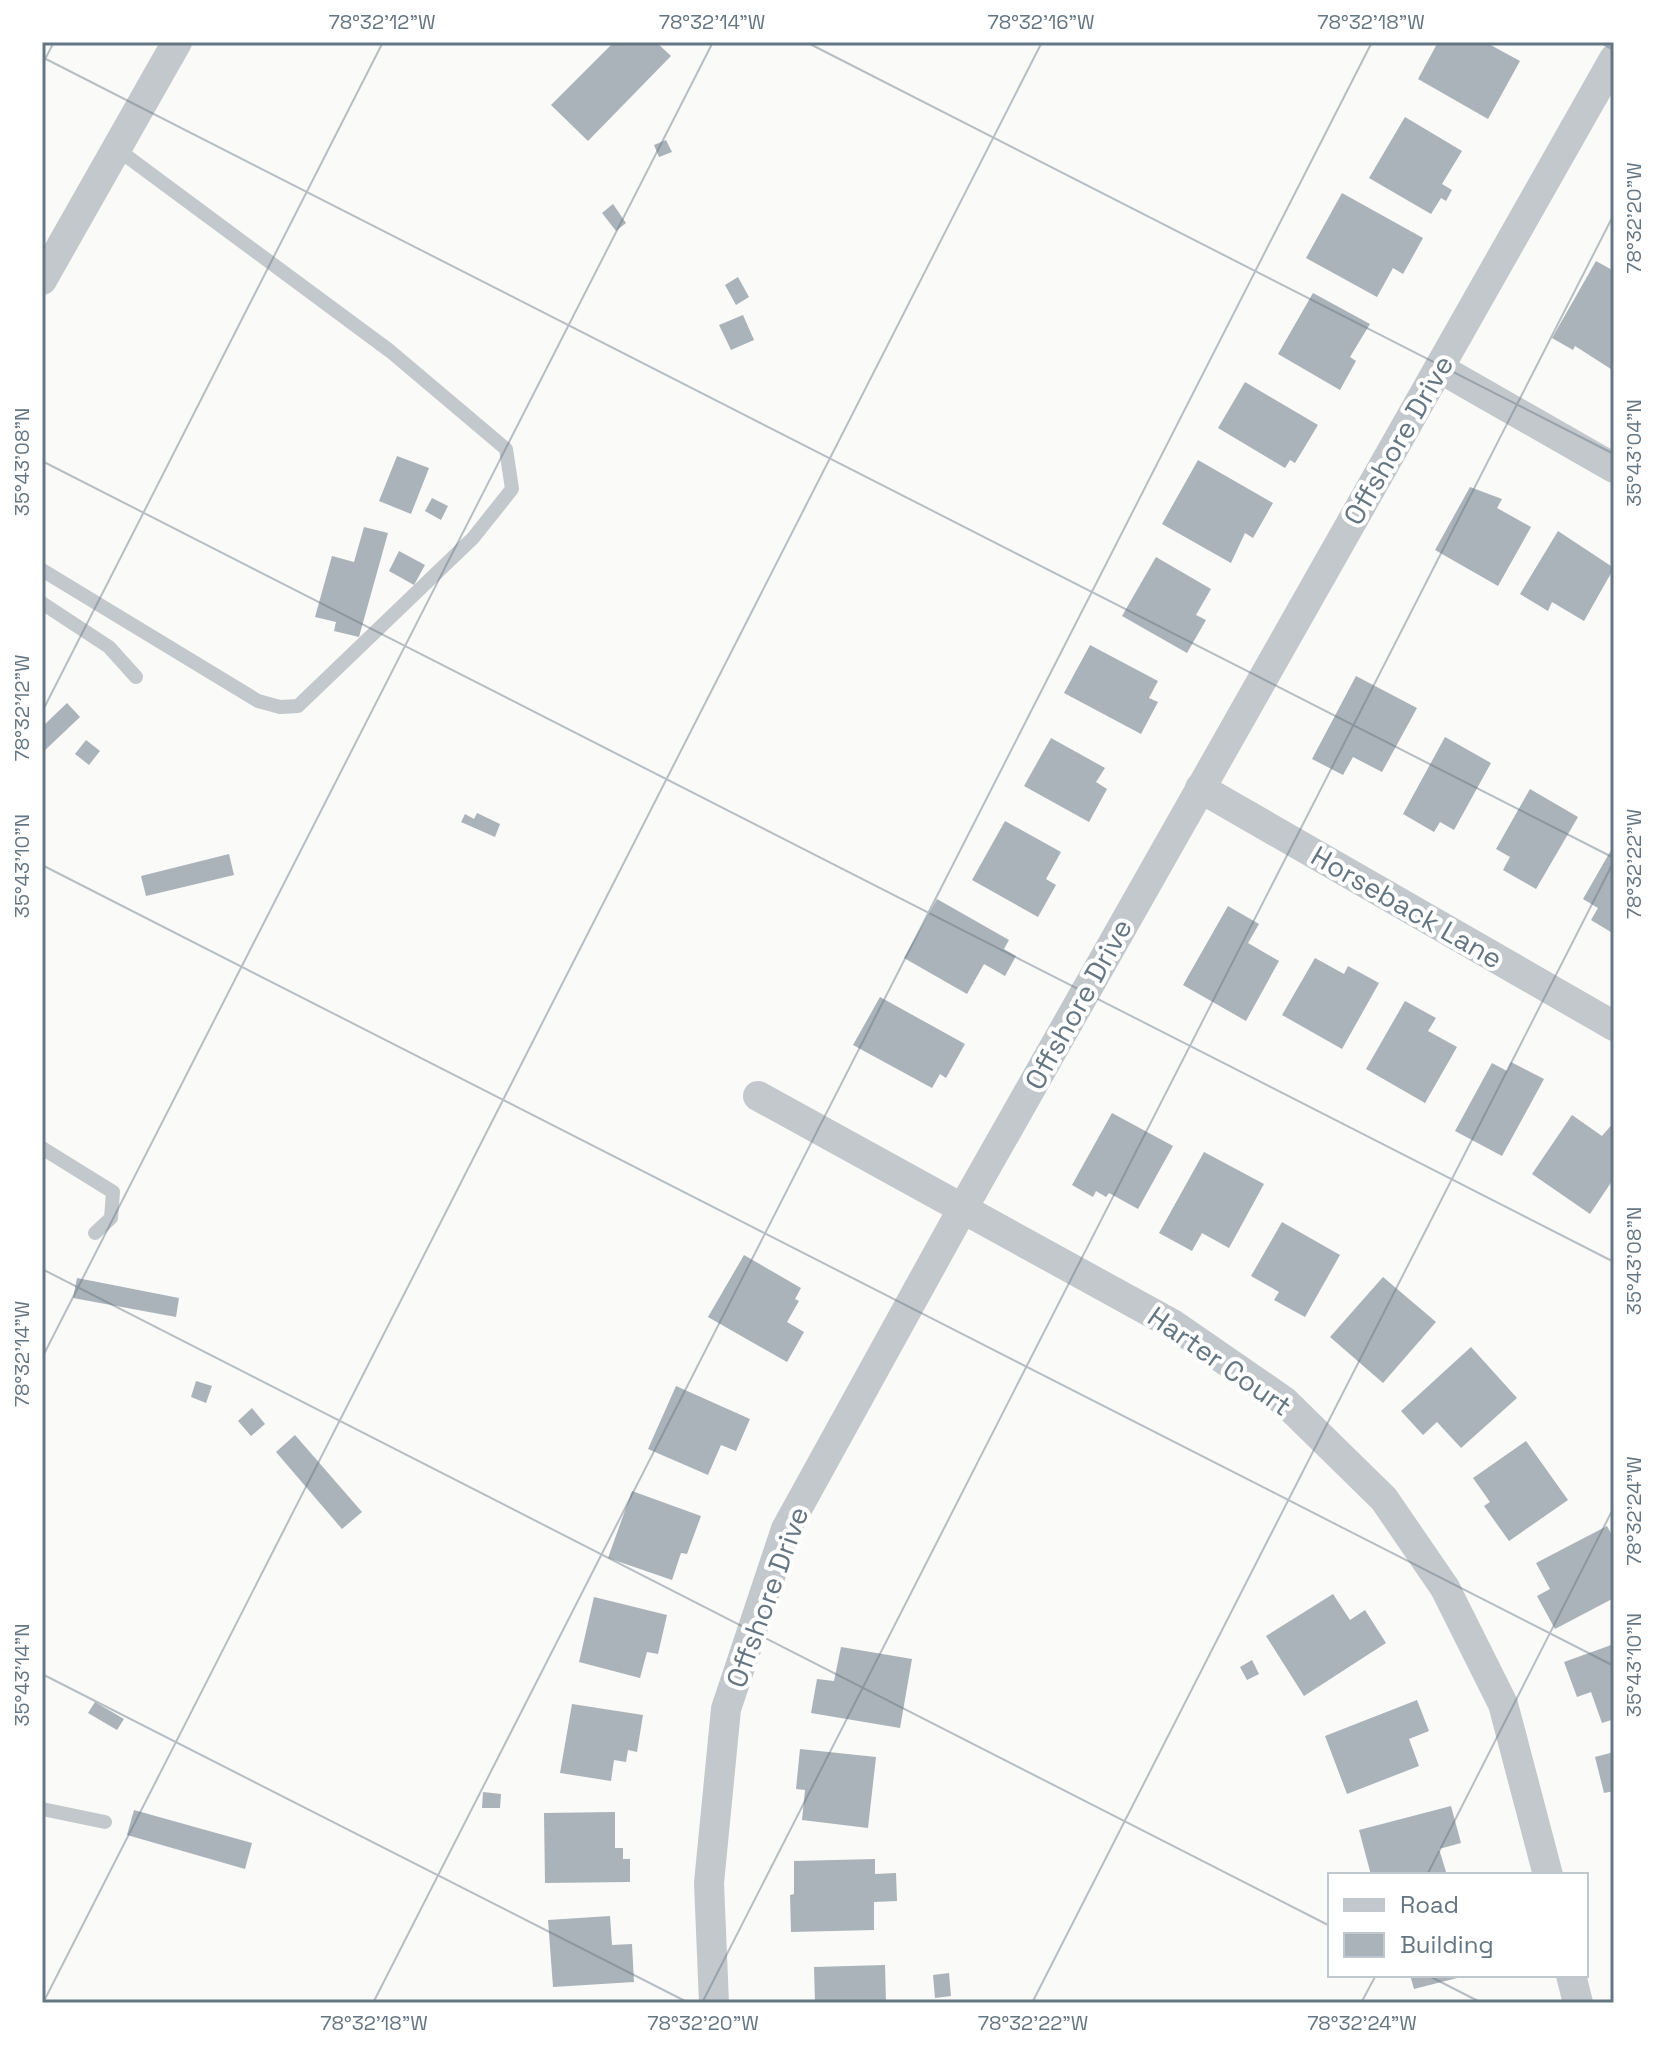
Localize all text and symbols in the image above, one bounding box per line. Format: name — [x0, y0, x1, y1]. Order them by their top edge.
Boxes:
text: 78°32'12"W — [329, 9, 435, 35]
text: 78°32'14"W — [659, 9, 765, 35]
text: 78°32'16"W — [987, 9, 1095, 35]
text: 78°32'18"W — [1317, 9, 1425, 35]
text: 78°32'20"W — [1621, 162, 1647, 274]
street label: Offshore Drive — [1335, 349, 1461, 531]
text: 35°43'04"N — [1621, 399, 1647, 507]
text: 35°43'08"N — [9, 408, 35, 516]
text: 78°32'12"W — [9, 655, 35, 761]
text: 78°32'22"W — [1621, 809, 1647, 919]
text: 35°43'10"N — [9, 814, 35, 918]
street label: Horseback Lane — [1305, 838, 1509, 976]
street label: Offshore Drive — [1016, 912, 1140, 1096]
text: 35°43'08"N — [1621, 1207, 1647, 1315]
street label: Harter Court — [1141, 1298, 1299, 1424]
text: 78°32'14"W — [9, 1301, 35, 1407]
text: 78°32'24"W — [1621, 1456, 1647, 1566]
street label: Offshore Drive — [718, 1502, 816, 1692]
text: 35°43'10"N — [1621, 1613, 1647, 1717]
text: 35°43'14"N — [9, 1623, 35, 1727]
legend — [1328, 1873, 1588, 1977]
text: Road — [1400, 1889, 1459, 1920]
text: Building — [1400, 1929, 1494, 1960]
text: 78°32'18"W — [320, 2010, 428, 2036]
text: 78°32'20"W — [647, 2010, 759, 2036]
text: 78°32'22"W — [978, 2010, 1088, 2036]
text: 78°32'24"W — [1307, 2010, 1417, 2036]

